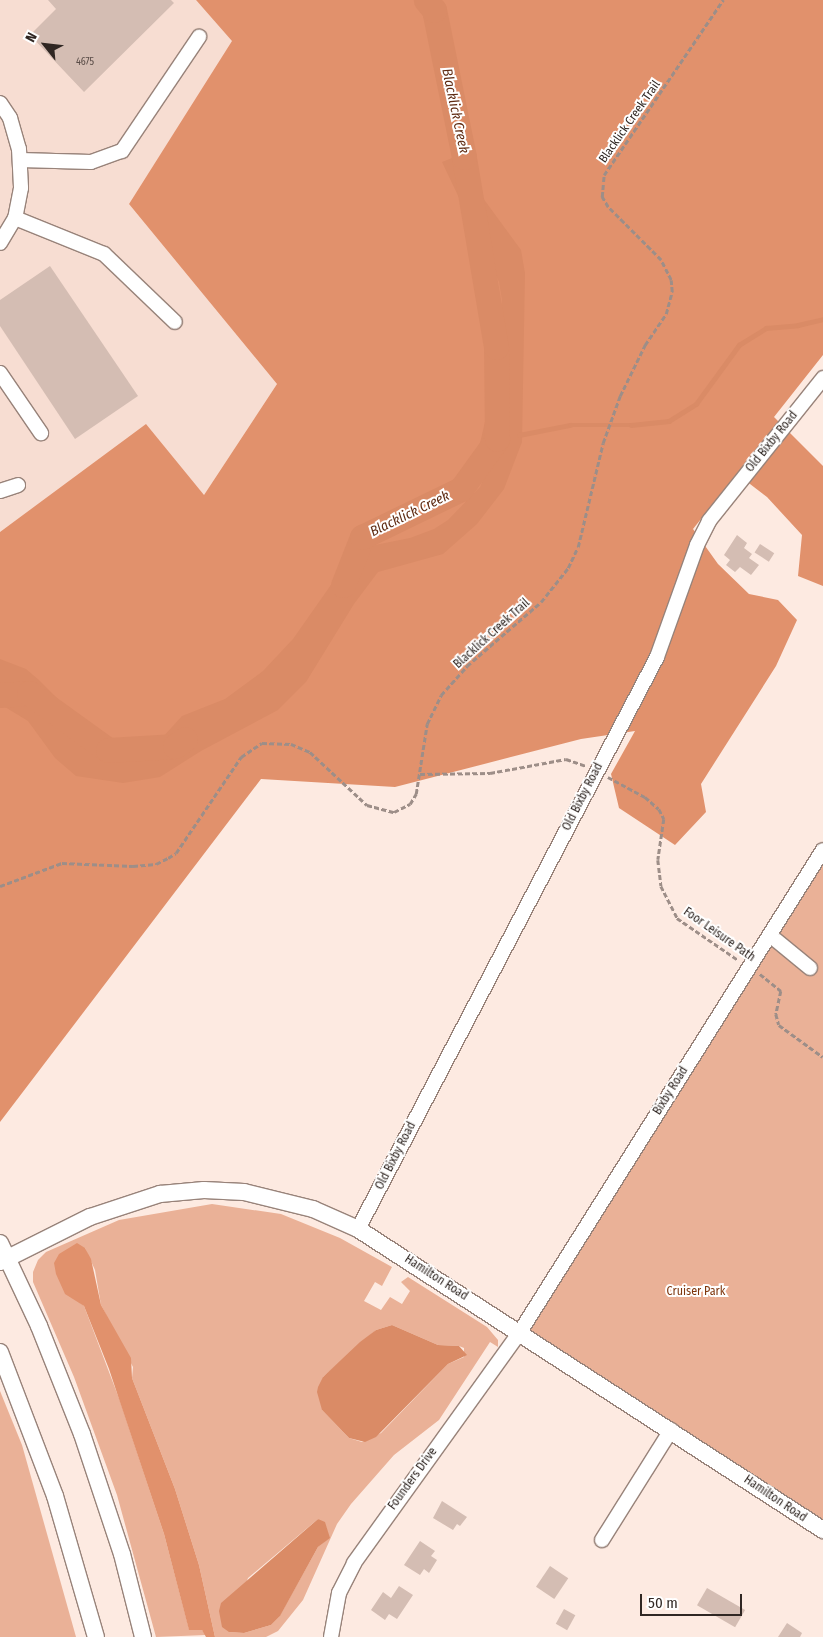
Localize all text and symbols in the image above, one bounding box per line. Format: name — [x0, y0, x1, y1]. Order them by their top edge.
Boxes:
north arrow — [20, 20, 70, 70]
text: N — [22, 30, 41, 45]
house number: 4675 — [76, 57, 94, 69]
water label: Blacklick Creek — [438, 67, 472, 155]
street label: Blacklick Creek Trail — [596, 78, 664, 166]
street label: Old Bixby Road — [743, 409, 801, 475]
water label: Blacklick Creek — [368, 488, 452, 540]
street label: Blacklick Creek Trail — [451, 596, 533, 672]
street label: Old Bixby Road — [560, 761, 606, 833]
street label: Foor Leisure Path — [680, 905, 758, 965]
street label: Bixby Road — [651, 1064, 691, 1118]
street label: Old Bixby Road — [373, 1120, 419, 1192]
street label: Hamilton Road — [402, 1252, 470, 1304]
park label: Cruiser Park — [667, 1285, 725, 1299]
street label: Founders Drive — [386, 1445, 440, 1513]
street label: Hamilton Road — [741, 1473, 809, 1525]
scale bar — [643, 1584, 746, 1616]
text: 50 m — [648, 1594, 678, 1612]

